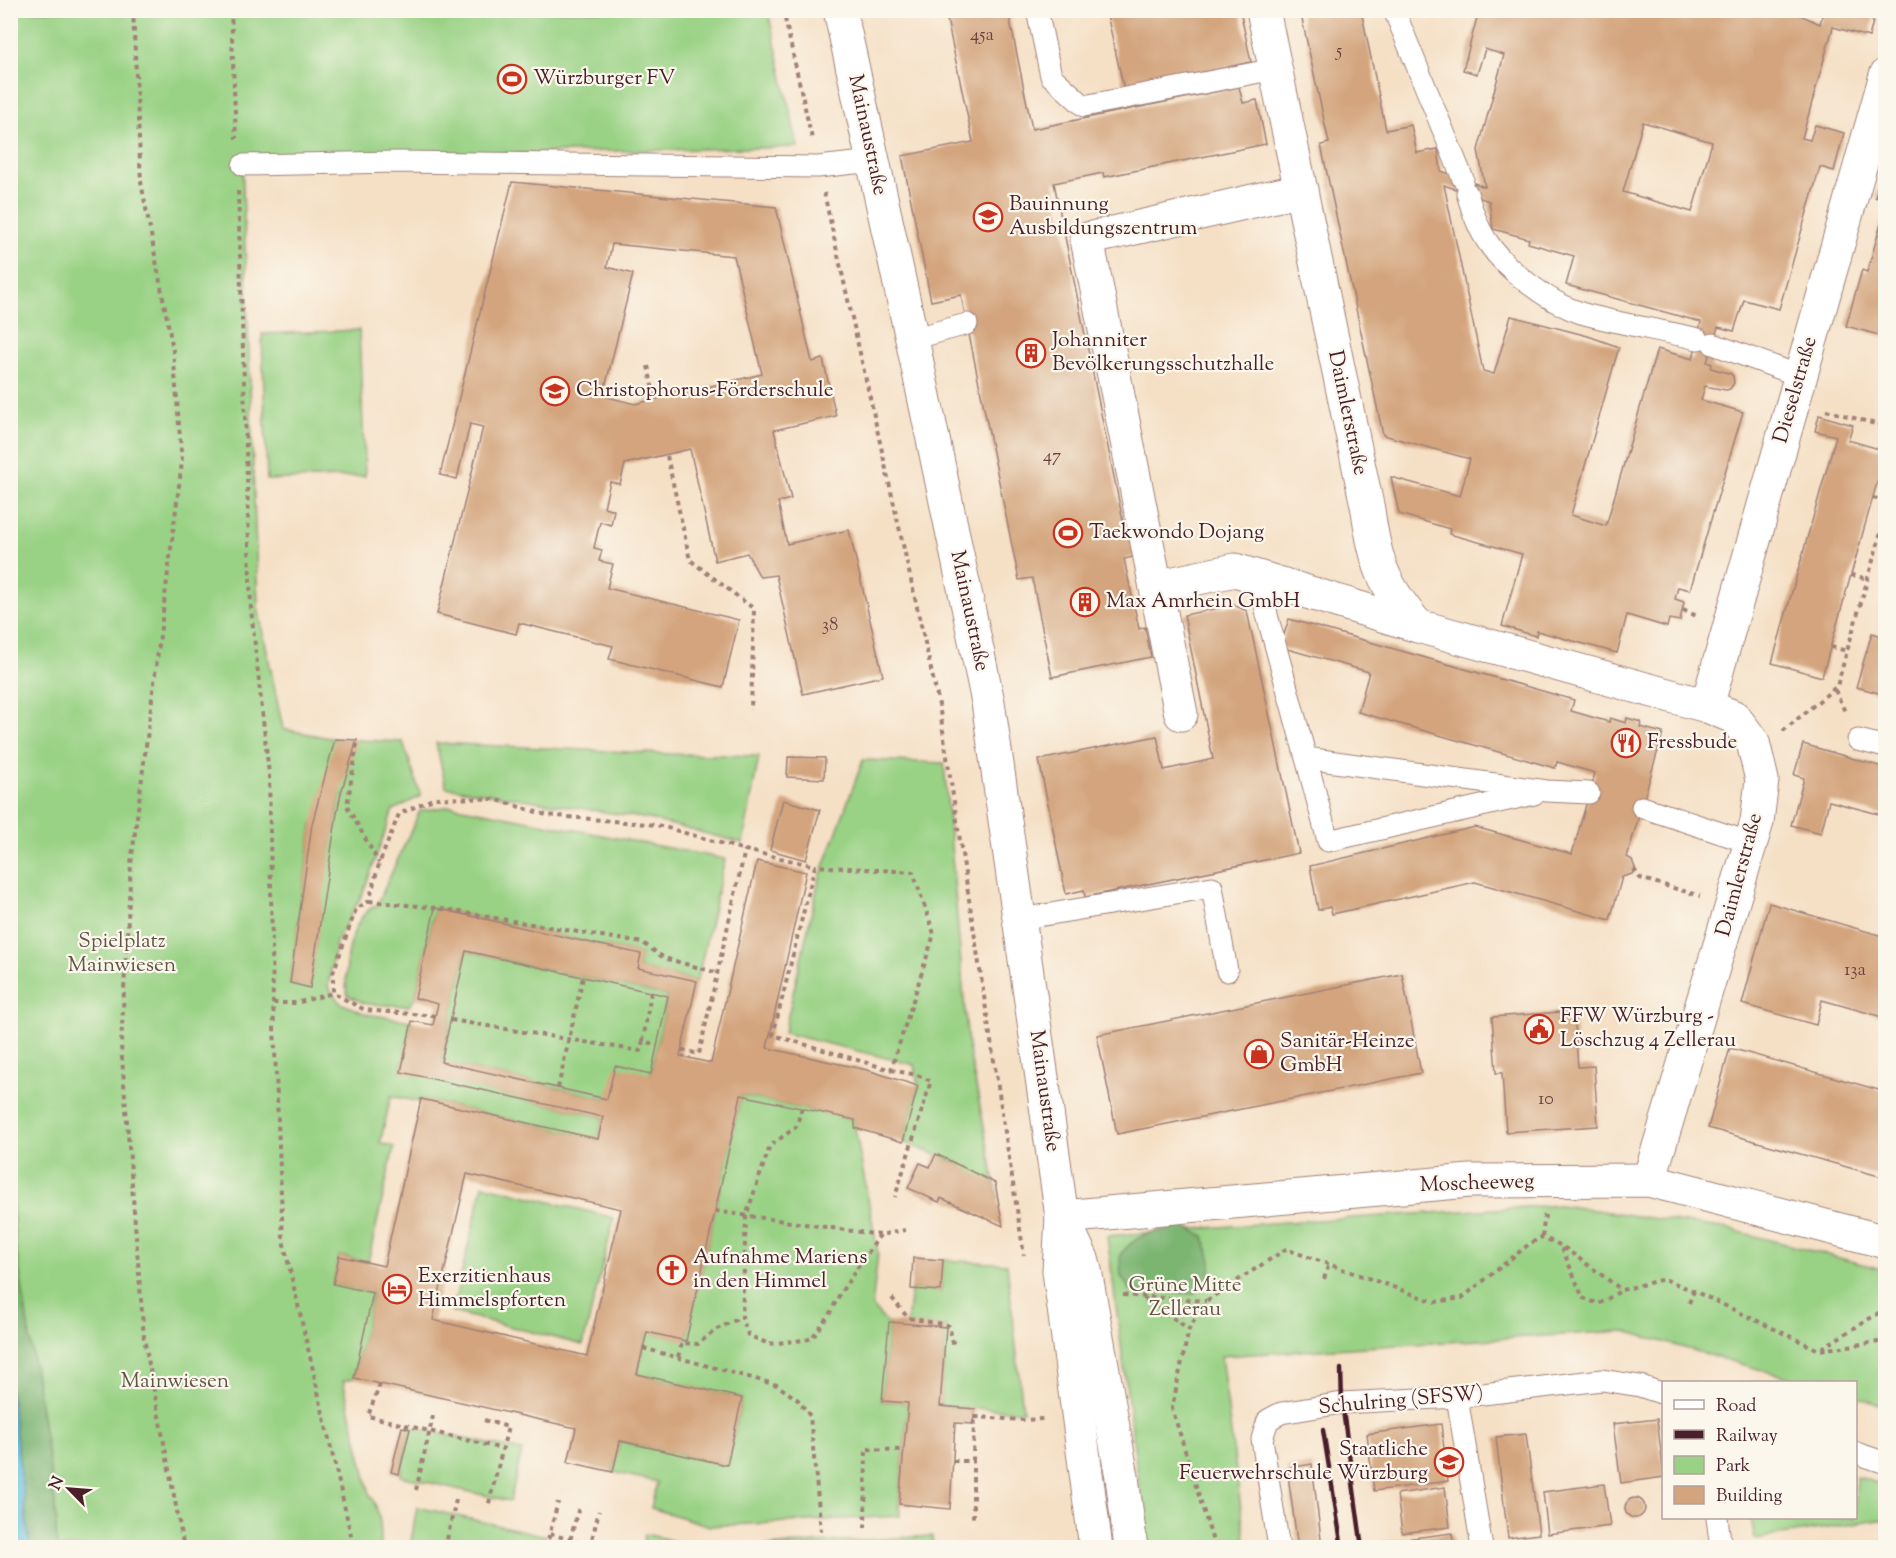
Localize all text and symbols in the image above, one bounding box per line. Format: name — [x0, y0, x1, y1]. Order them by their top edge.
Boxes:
house number: 45a — [970, 23, 994, 49]
house number: 5 — [1335, 39, 1342, 65]
sports icon: Würzburger FV — [496, 63, 528, 95]
place label: Würzburger FV — [533, 64, 675, 94]
street label: Mainaustraße — [840, 72, 894, 198]
place label: Bauinnung Ausbildungszentrum — [1009, 190, 1197, 244]
school or university icon: Bauinnung Ausbildungszentrum — [972, 201, 1004, 233]
place label: Johanniter Bevölkerungsschutzhalle — [1051, 326, 1274, 380]
street label: Dieselstraße — [1766, 333, 1826, 447]
building icon: Johanniter Bevölkerungsschutzhalle — [1015, 337, 1047, 369]
street label: Daimlerstraße — [1319, 348, 1375, 478]
school or university icon: Christophorus-Förderschule — [539, 375, 571, 407]
place label: Christophorus-Förderschule — [576, 376, 833, 406]
house number: 47 — [1043, 444, 1061, 470]
sports icon: Taekwondo Dojang — [1052, 517, 1084, 549]
place label: Taekwondo Dojang — [1089, 518, 1264, 548]
street label: Mainaustraße — [942, 548, 996, 674]
building icon: Max Amrhein GmbH — [1069, 586, 1101, 618]
place label: Max Amrhein GmbH — [1106, 587, 1301, 617]
house number: 38 — [822, 613, 838, 639]
restaurant icon: Fressbude — [1610, 727, 1642, 759]
place label: Fressbude — [1647, 728, 1737, 758]
street label: Daimlerstraße — [1709, 810, 1771, 940]
park label: Spielplatz Mainwiesen — [68, 927, 176, 981]
house number: 13a — [1844, 958, 1866, 984]
place label: FFW Würzburg - Löschzug 4 Zellerau — [1560, 1002, 1736, 1056]
public building icon: FFW Würzburg - Löschzug 4 Zellerau — [1523, 1013, 1555, 1045]
place label: Sanitär-Heinze GmbH — [1280, 1027, 1415, 1081]
street label: Mainaustraße — [1021, 1028, 1067, 1154]
shop icon: Sanitär-Heinze GmbH — [1243, 1038, 1275, 1070]
house number: 10 — [1538, 1087, 1554, 1113]
street label: Moscheeweg — [1419, 1167, 1535, 1201]
place label: Aufnahme Mariens in den Himmel — [693, 1243, 867, 1297]
church icon: Aufnahme Mariens in den Himmel — [656, 1254, 688, 1286]
place label: Exerzitienhaus Himmelspforten — [418, 1262, 566, 1316]
park label: Grüne Mitte Zellerau — [1129, 1271, 1241, 1325]
hotel icon: Exerzitienhaus Himmelspforten — [381, 1273, 413, 1305]
park label: Mainwiesen — [121, 1367, 229, 1397]
street label: Schulring (SFSW) — [1317, 1379, 1485, 1423]
legend — [1662, 1381, 1857, 1519]
text: Road — [1716, 1394, 1756, 1420]
text: Railway — [1716, 1424, 1778, 1450]
place label: Staatliche Feuerwehrschule Würzburg — [1179, 1435, 1428, 1489]
school or university icon: Staatliche Feuerwehrschule Würzburg — [1433, 1446, 1465, 1478]
text: Park — [1716, 1454, 1751, 1480]
north arrow — [39, 1459, 99, 1519]
text: N — [45, 1473, 71, 1494]
text: Building — [1716, 1484, 1782, 1510]

